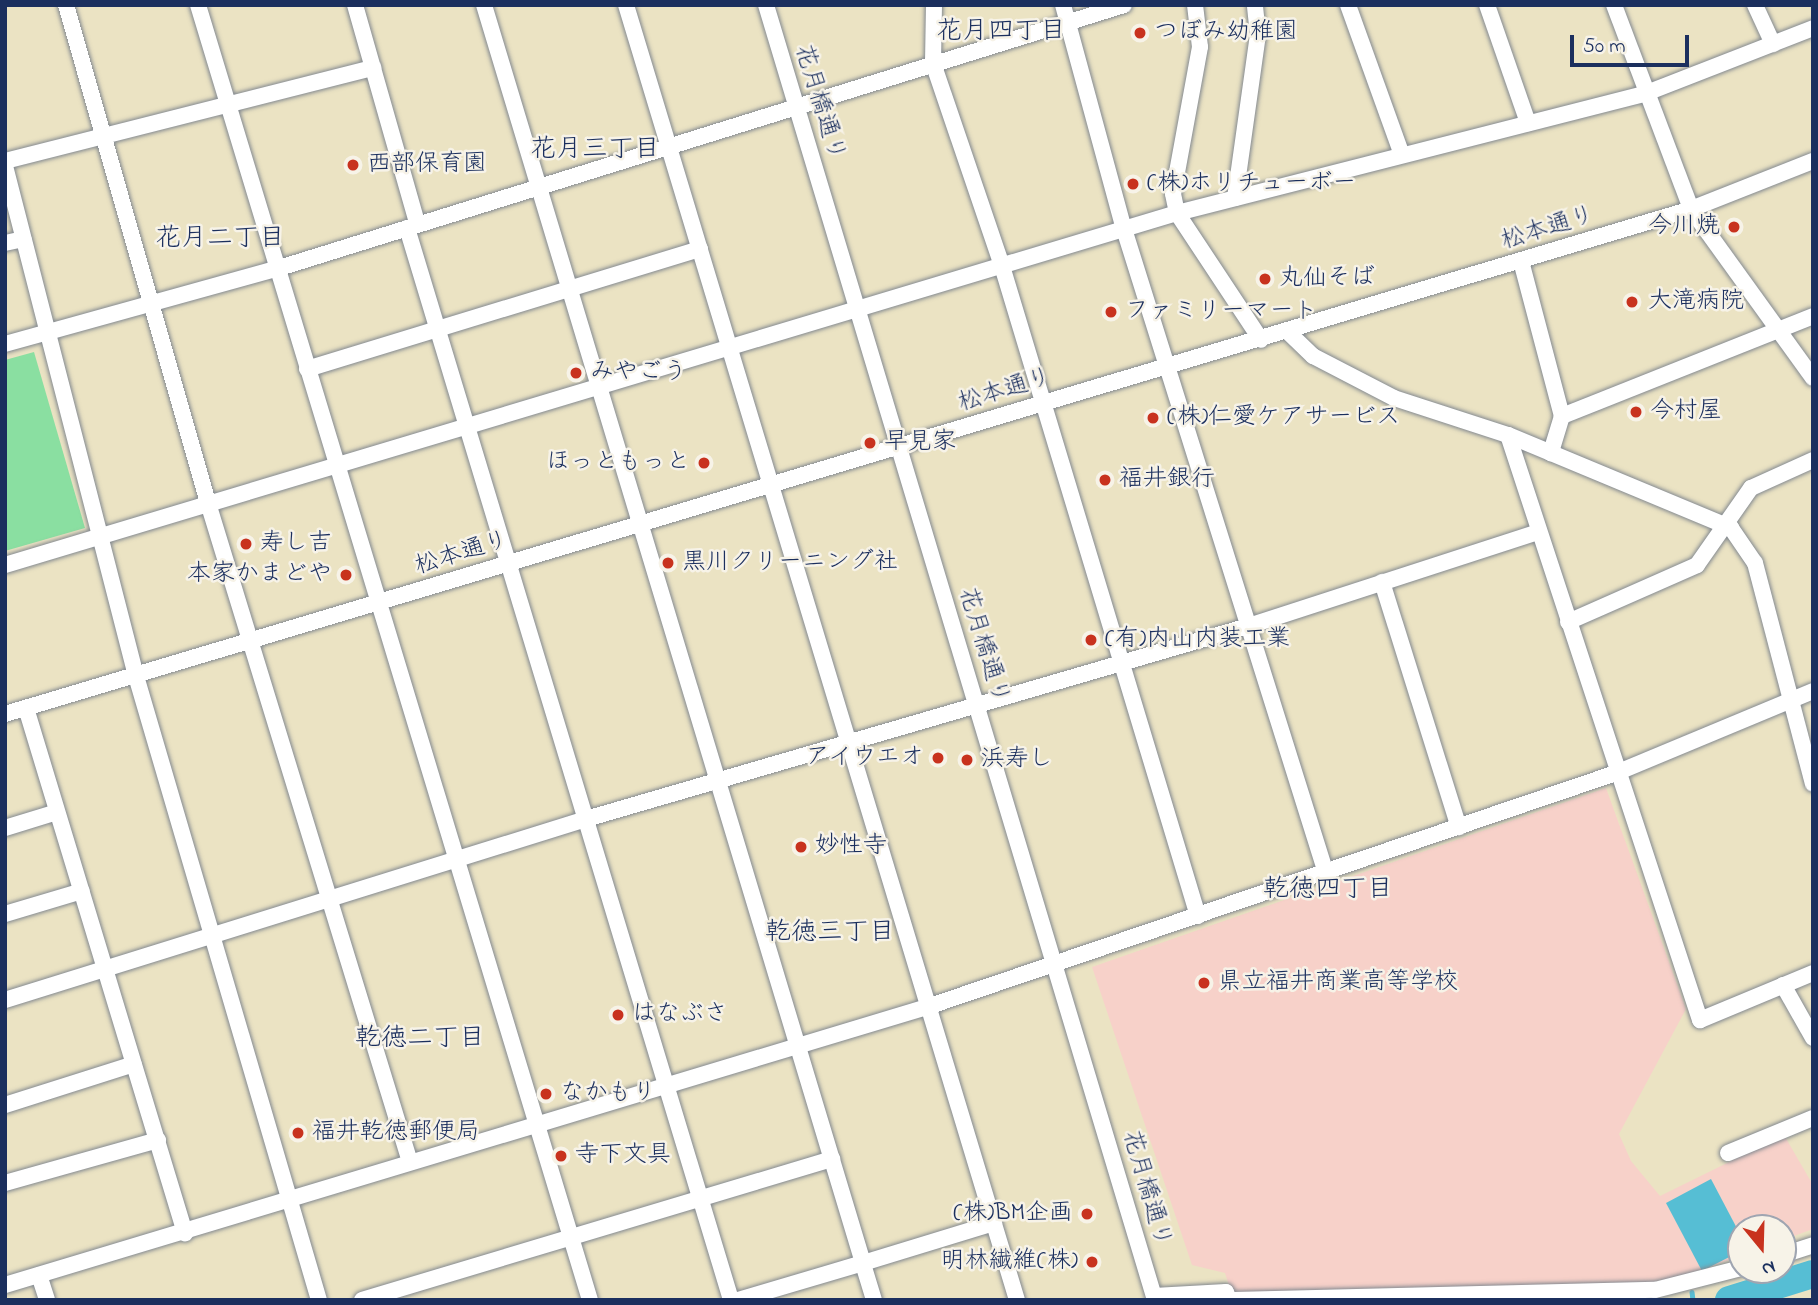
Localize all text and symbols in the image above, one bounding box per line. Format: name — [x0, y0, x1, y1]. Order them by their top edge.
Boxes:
district label: 花月四丁目 — [936, 17, 1066, 49]
place label: つぼみ幼稚園 — [1154, 19, 1298, 47]
scale bar — [1573, 21, 1692, 65]
marker: つぼみ幼稚園 — [1132, 25, 1148, 41]
text: 50 m — [1583, 32, 1626, 62]
street label: 花月橋通り — [788, 41, 850, 165]
district label: 花月三丁目 — [530, 135, 660, 167]
place label: 西部保育園 — [367, 151, 487, 179]
marker: 西部保育園 — [345, 157, 361, 173]
place label: (株)ホリチューボー — [1147, 170, 1356, 198]
marker: (株)ホリチューボー — [1125, 176, 1141, 192]
street label: 松本通り — [1498, 201, 1598, 257]
place label: 今川焼 — [1648, 213, 1720, 241]
marker: 今川焼 — [1726, 219, 1742, 235]
district label: 花月二丁目 — [155, 224, 285, 256]
place label: 丸仙そば — [1279, 265, 1375, 293]
marker: 丸仙そば — [1257, 271, 1273, 287]
place label: 大滝病院 — [1648, 288, 1744, 316]
marker: 大滝病院 — [1622, 292, 1642, 312]
place label: ファミリーマート — [1125, 298, 1317, 326]
marker: ファミリーマート — [1103, 304, 1119, 320]
place label: みやごう — [590, 359, 686, 387]
street label: 松本通り — [955, 363, 1055, 419]
marker: みやごう — [568, 365, 584, 381]
place label: 今村屋 — [1650, 398, 1722, 426]
place label: (株)仁愛ケアサービス — [1167, 404, 1400, 432]
marker: 今村屋 — [1628, 404, 1644, 420]
marker: (株)仁愛ケアサービス — [1145, 410, 1161, 426]
place label: 早見家 — [884, 429, 956, 457]
marker: 早見家 — [862, 435, 878, 451]
place label: ほっともっと — [546, 449, 690, 477]
marker: ほっともっと — [696, 455, 712, 471]
place label: 福井銀行 — [1119, 466, 1215, 494]
marker: 福井銀行 — [1097, 472, 1113, 488]
street label: 松本通り — [412, 526, 512, 582]
place label: 寿し吉 — [260, 530, 332, 558]
marker: 寿し吉 — [238, 536, 254, 552]
place label: 黒川クリーニング社 — [682, 549, 898, 577]
marker: 黒川クリーニング社 — [660, 555, 676, 571]
place label: 本家かまどや — [188, 561, 332, 589]
marker: 本家かまどや — [338, 567, 354, 583]
street label: 花月橋通り — [952, 584, 1014, 708]
place label: (有)内山内装工業 — [1105, 626, 1290, 654]
marker: (有)内山内装工業 — [1083, 632, 1099, 648]
place label: アイウエオ — [804, 744, 924, 772]
place label: 浜寿し — [981, 746, 1053, 774]
marker: アイウエオ — [930, 750, 946, 766]
marker: 浜寿し — [959, 752, 975, 768]
place label: 妙性寺 — [815, 833, 887, 861]
marker: 妙性寺 — [793, 839, 809, 855]
district label: 乾徳四丁目 — [1263, 875, 1393, 907]
district label: 乾徳三丁目 — [765, 918, 895, 950]
place label: 県立福井商業高等学校 — [1218, 969, 1458, 997]
marker: 県立福井商業高等学校 — [1196, 975, 1212, 991]
place label: はなぶさ — [632, 1001, 728, 1029]
marker: はなぶさ — [610, 1007, 626, 1023]
district label: 乾徳二丁目 — [355, 1024, 485, 1056]
place label: なかもり — [560, 1080, 656, 1108]
marker: なかもり — [538, 1086, 554, 1102]
place label: 福井乾徳郵便局 — [312, 1119, 480, 1147]
marker: 福井乾徳郵便局 — [290, 1125, 306, 1141]
street label: 花月橋通り — [1116, 1127, 1176, 1251]
place label: 寺下文具 — [575, 1142, 671, 1170]
marker: 寺下文具 — [553, 1148, 569, 1164]
place label: (株)BM企画 — [953, 1200, 1073, 1228]
marker: (株)BM企画 — [1079, 1206, 1095, 1222]
north arrow — [1727, 1214, 1797, 1284]
place label: 明林繊維(株) — [941, 1248, 1078, 1276]
text: N — [1758, 1253, 1779, 1282]
marker: 明林繊維(株) — [1084, 1254, 1100, 1270]

